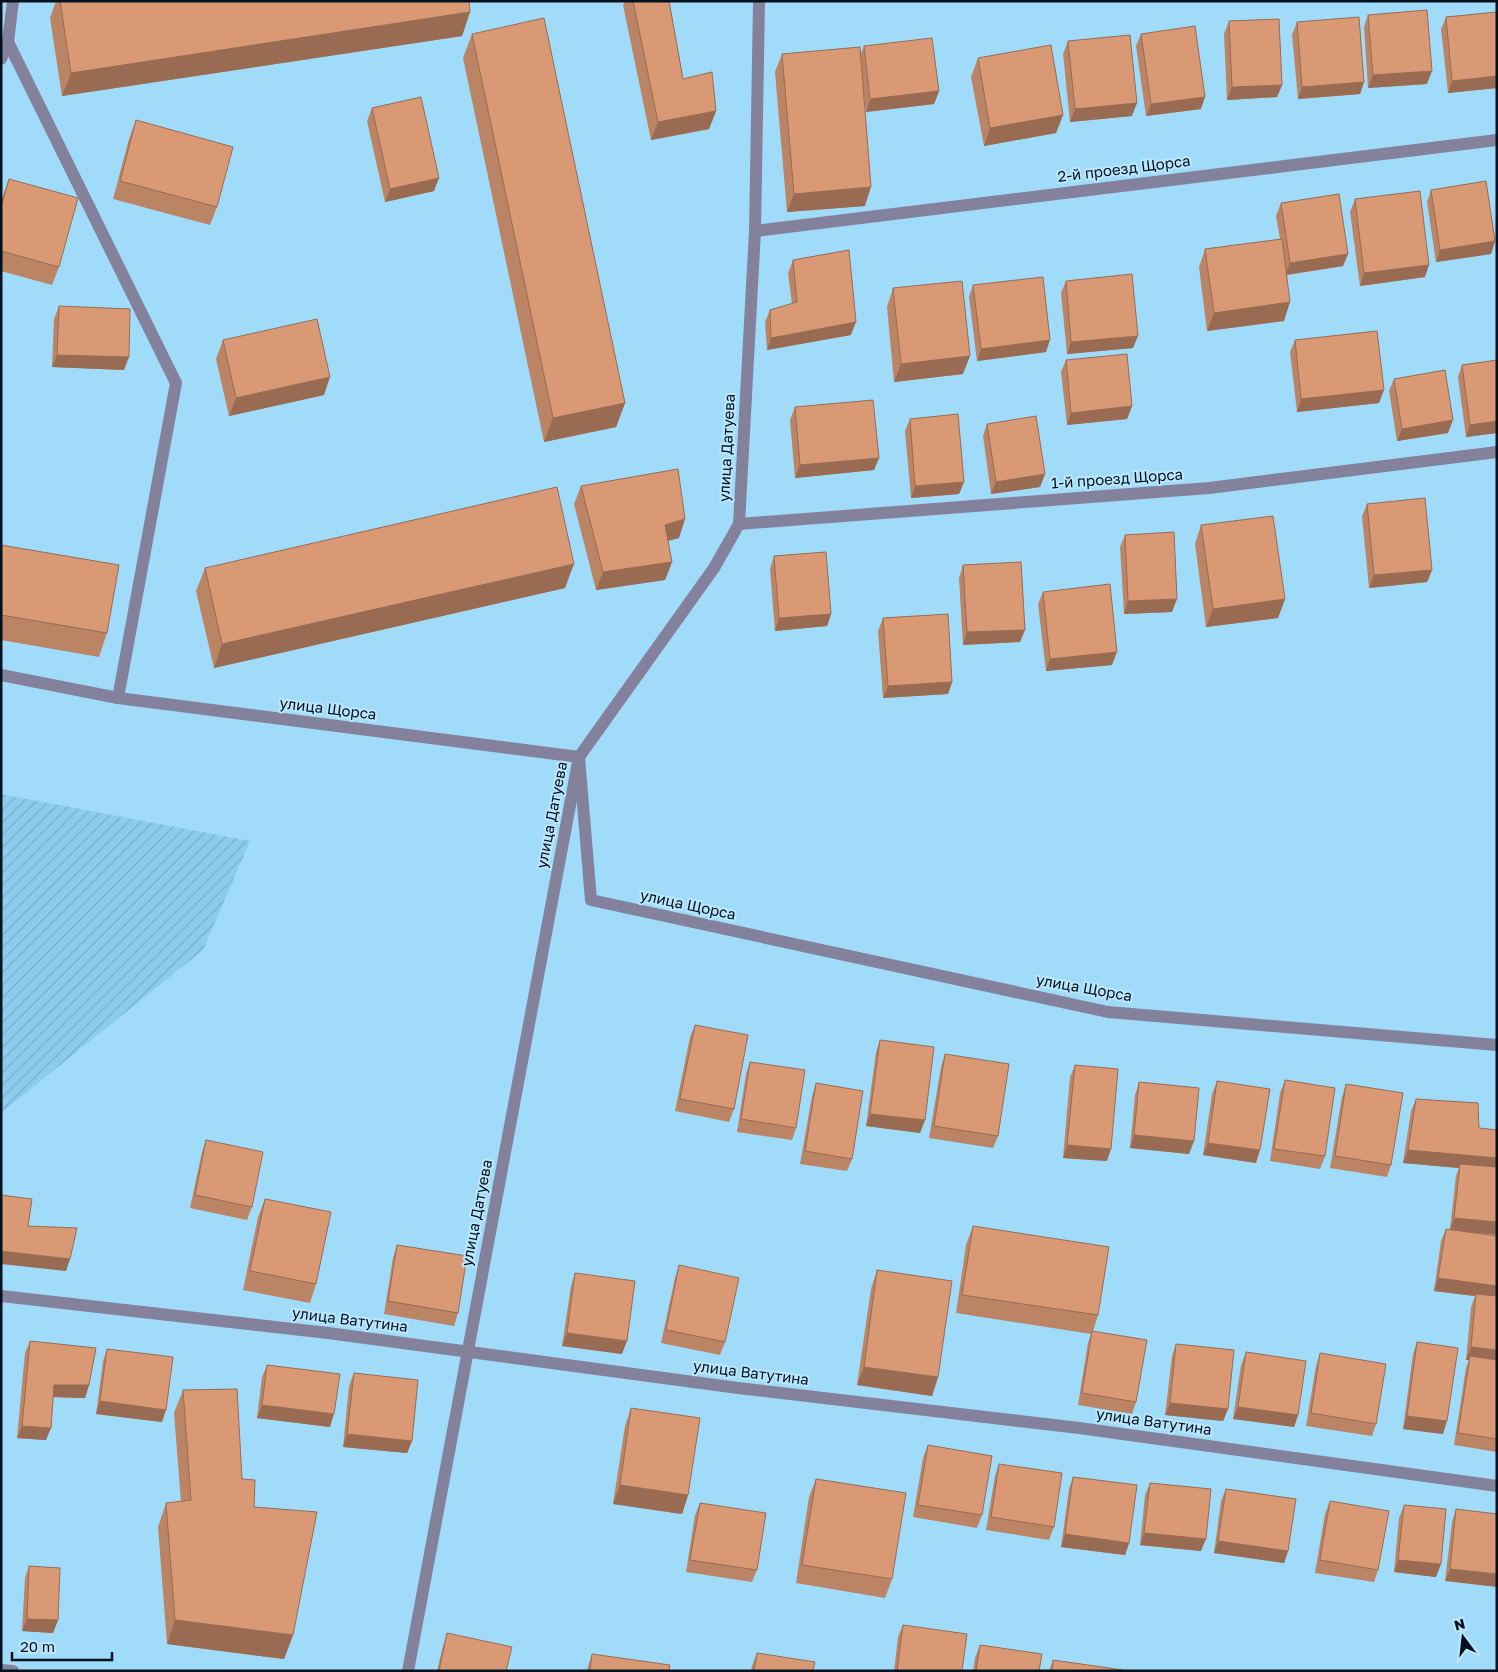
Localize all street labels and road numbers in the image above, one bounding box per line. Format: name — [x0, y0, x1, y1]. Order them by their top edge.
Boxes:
street label: 2-й проезд Щорса — [1056, 151, 1191, 185]
street label: улица Датуева — [714, 393, 738, 503]
street label: 1-й проезд Щорса — [1050, 464, 1183, 492]
street label: улица Щорса — [279, 693, 378, 723]
street label: улица Датуева — [532, 760, 570, 870]
street label: улица Щорса — [639, 885, 738, 923]
street label: улица Щорса — [1035, 970, 1134, 1004]
street label: улица Датуева — [457, 1158, 495, 1268]
street label: улица Ватутина — [291, 1303, 409, 1335]
street label: улица Ватутина — [692, 1356, 810, 1388]
street label: улица Ватутина — [1095, 1404, 1213, 1438]

